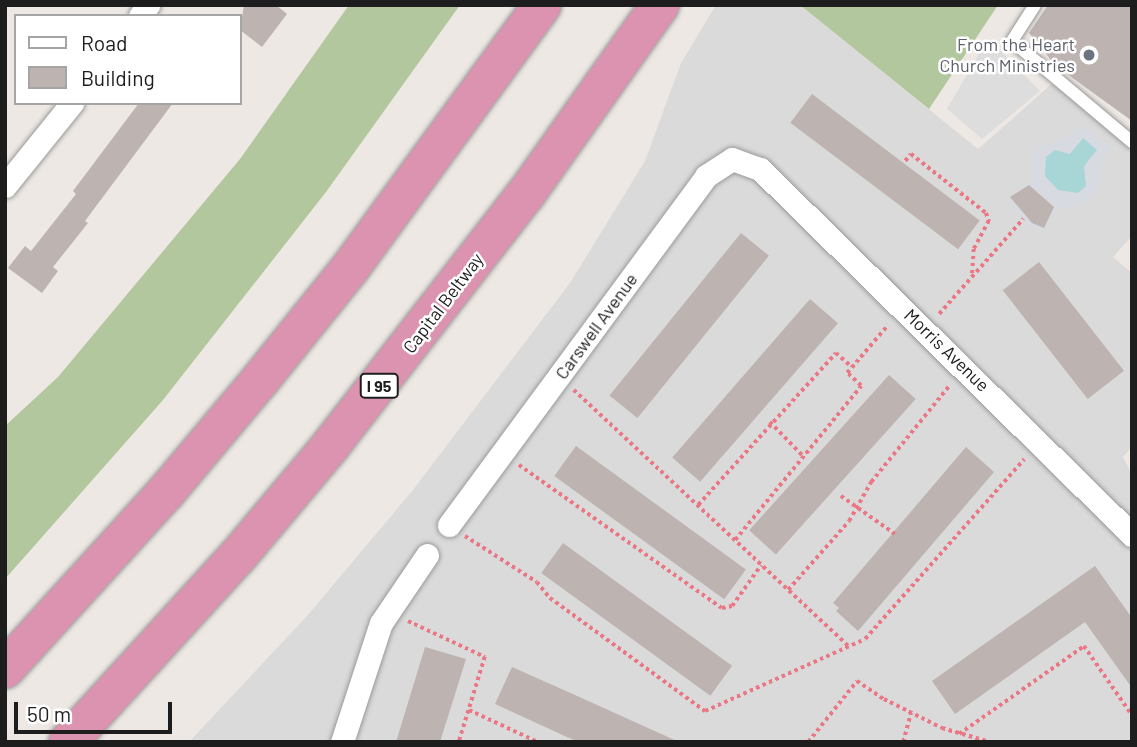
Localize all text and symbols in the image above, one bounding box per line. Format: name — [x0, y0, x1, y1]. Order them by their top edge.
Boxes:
legend — [14, 14, 242, 105]
text: Road — [81, 30, 127, 55]
place label: From the Heart Church Ministries — [939, 34, 1075, 76]
marker: From the Heart Church Ministries — [1081, 47, 1097, 63]
text: Building — [81, 65, 155, 90]
street label: Capital Beltway — [398, 249, 488, 357]
street label: Carswell Avenue — [550, 269, 642, 383]
street label: Morris Avenue — [900, 304, 994, 396]
road number: I 95 — [358, 374, 400, 398]
scale bar — [18, 688, 175, 732]
text: 50 m — [27, 701, 71, 726]

